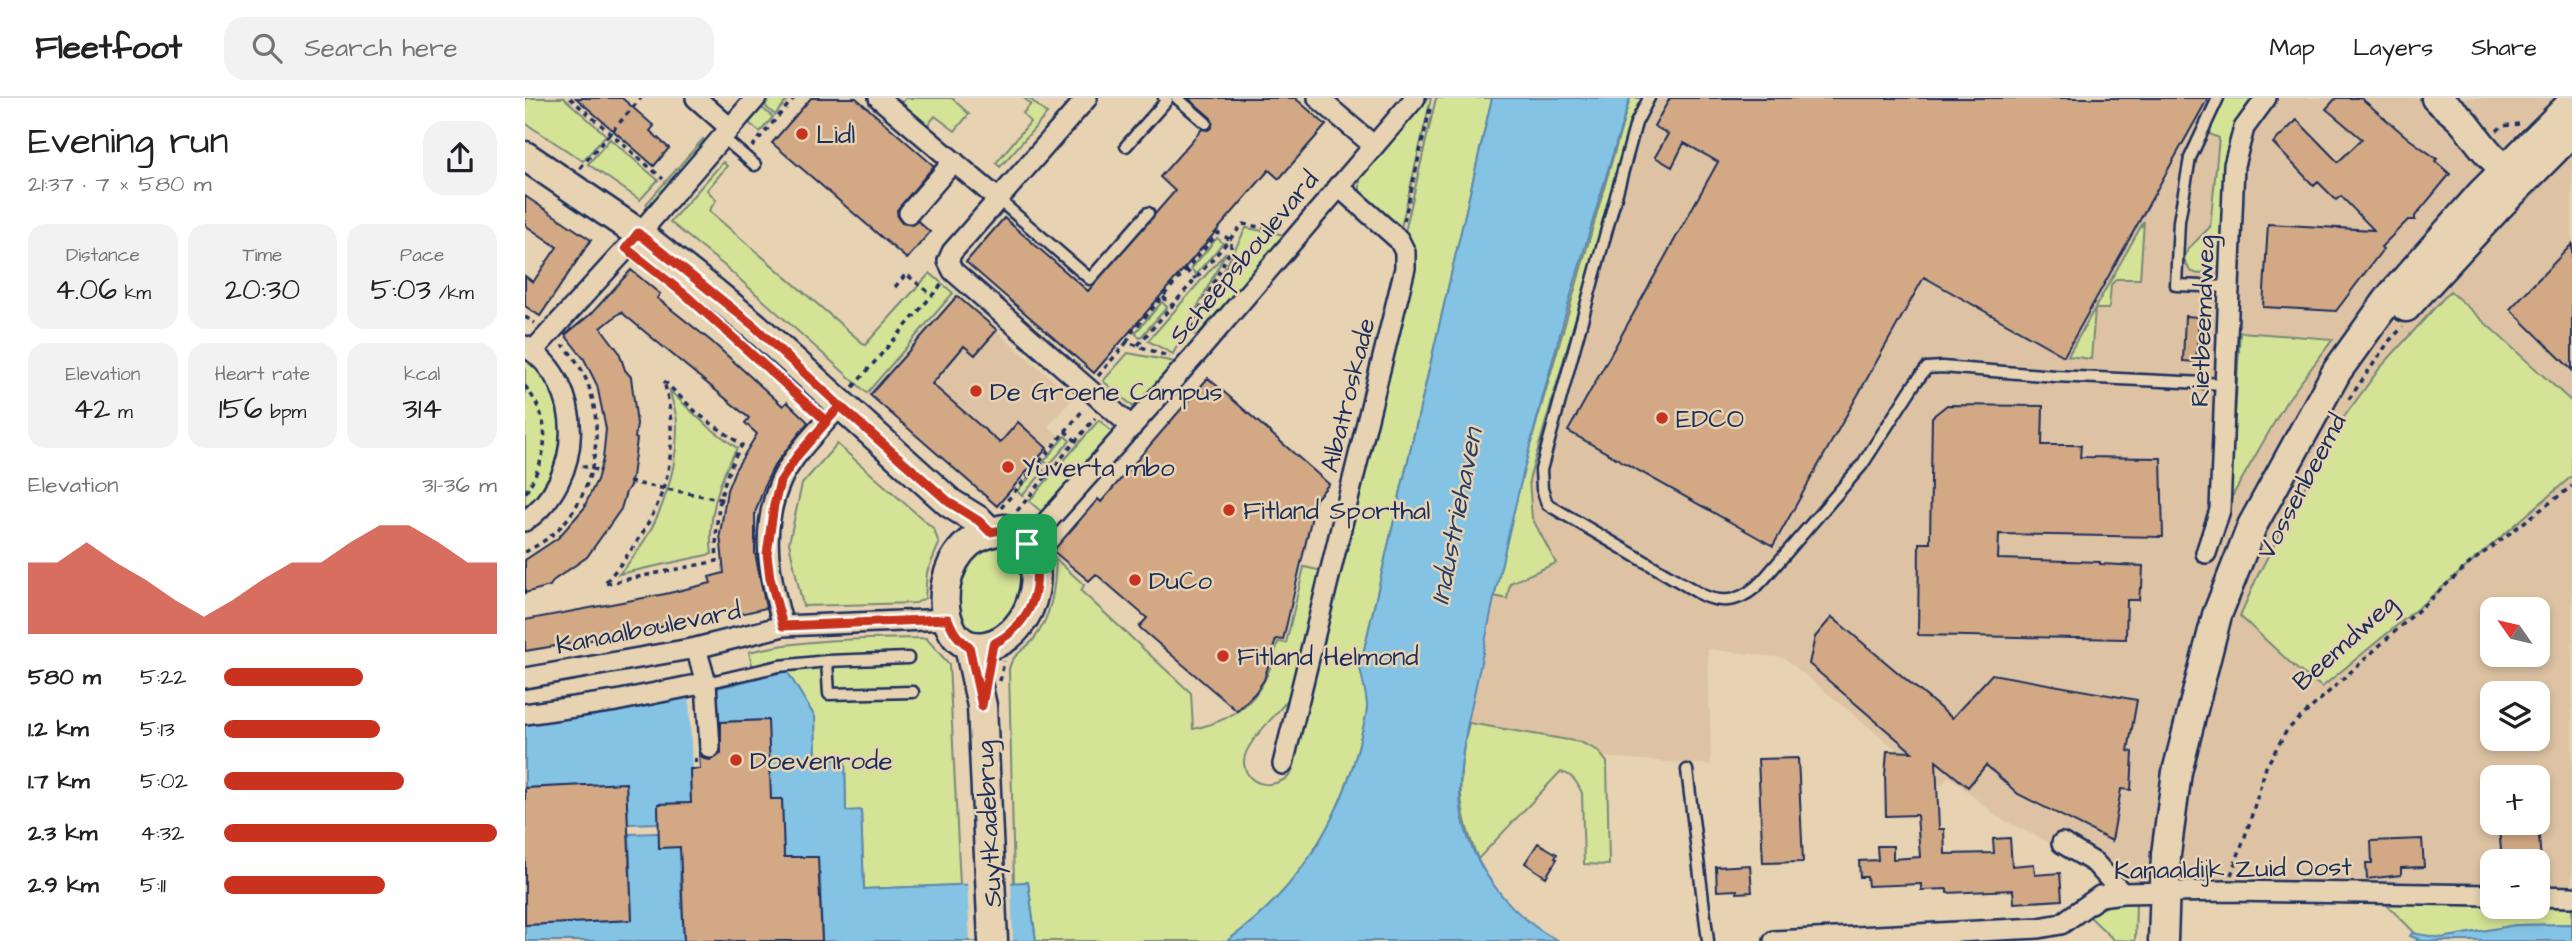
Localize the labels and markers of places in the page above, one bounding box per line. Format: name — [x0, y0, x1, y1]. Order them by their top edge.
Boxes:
place label: Lidl — [816, 117, 855, 153]
marker: Lidl — [794, 126, 810, 142]
place label: De Groene Campus — [990, 374, 1222, 410]
marker: De Groene Campus — [968, 383, 984, 399]
place label: EDCO — [1676, 401, 1744, 437]
marker: EDCO — [1654, 410, 1670, 426]
place label: Yuverta mbo — [1022, 450, 1175, 486]
marker: Yuverta mbo — [1000, 459, 1016, 475]
place label: Fitland Sporthal — [1243, 493, 1430, 529]
marker: Fitland Sporthal — [1221, 502, 1237, 518]
pin — [997, 514, 1057, 574]
place label: DuCo — [1149, 563, 1212, 599]
marker: DuCo — [1127, 572, 1143, 588]
place label: Fitland Helmond — [1237, 639, 1419, 675]
marker: Fitland Helmond — [1215, 648, 1231, 664]
place label: Doevenrode — [750, 743, 892, 779]
marker: Doevenrode — [728, 752, 744, 768]

